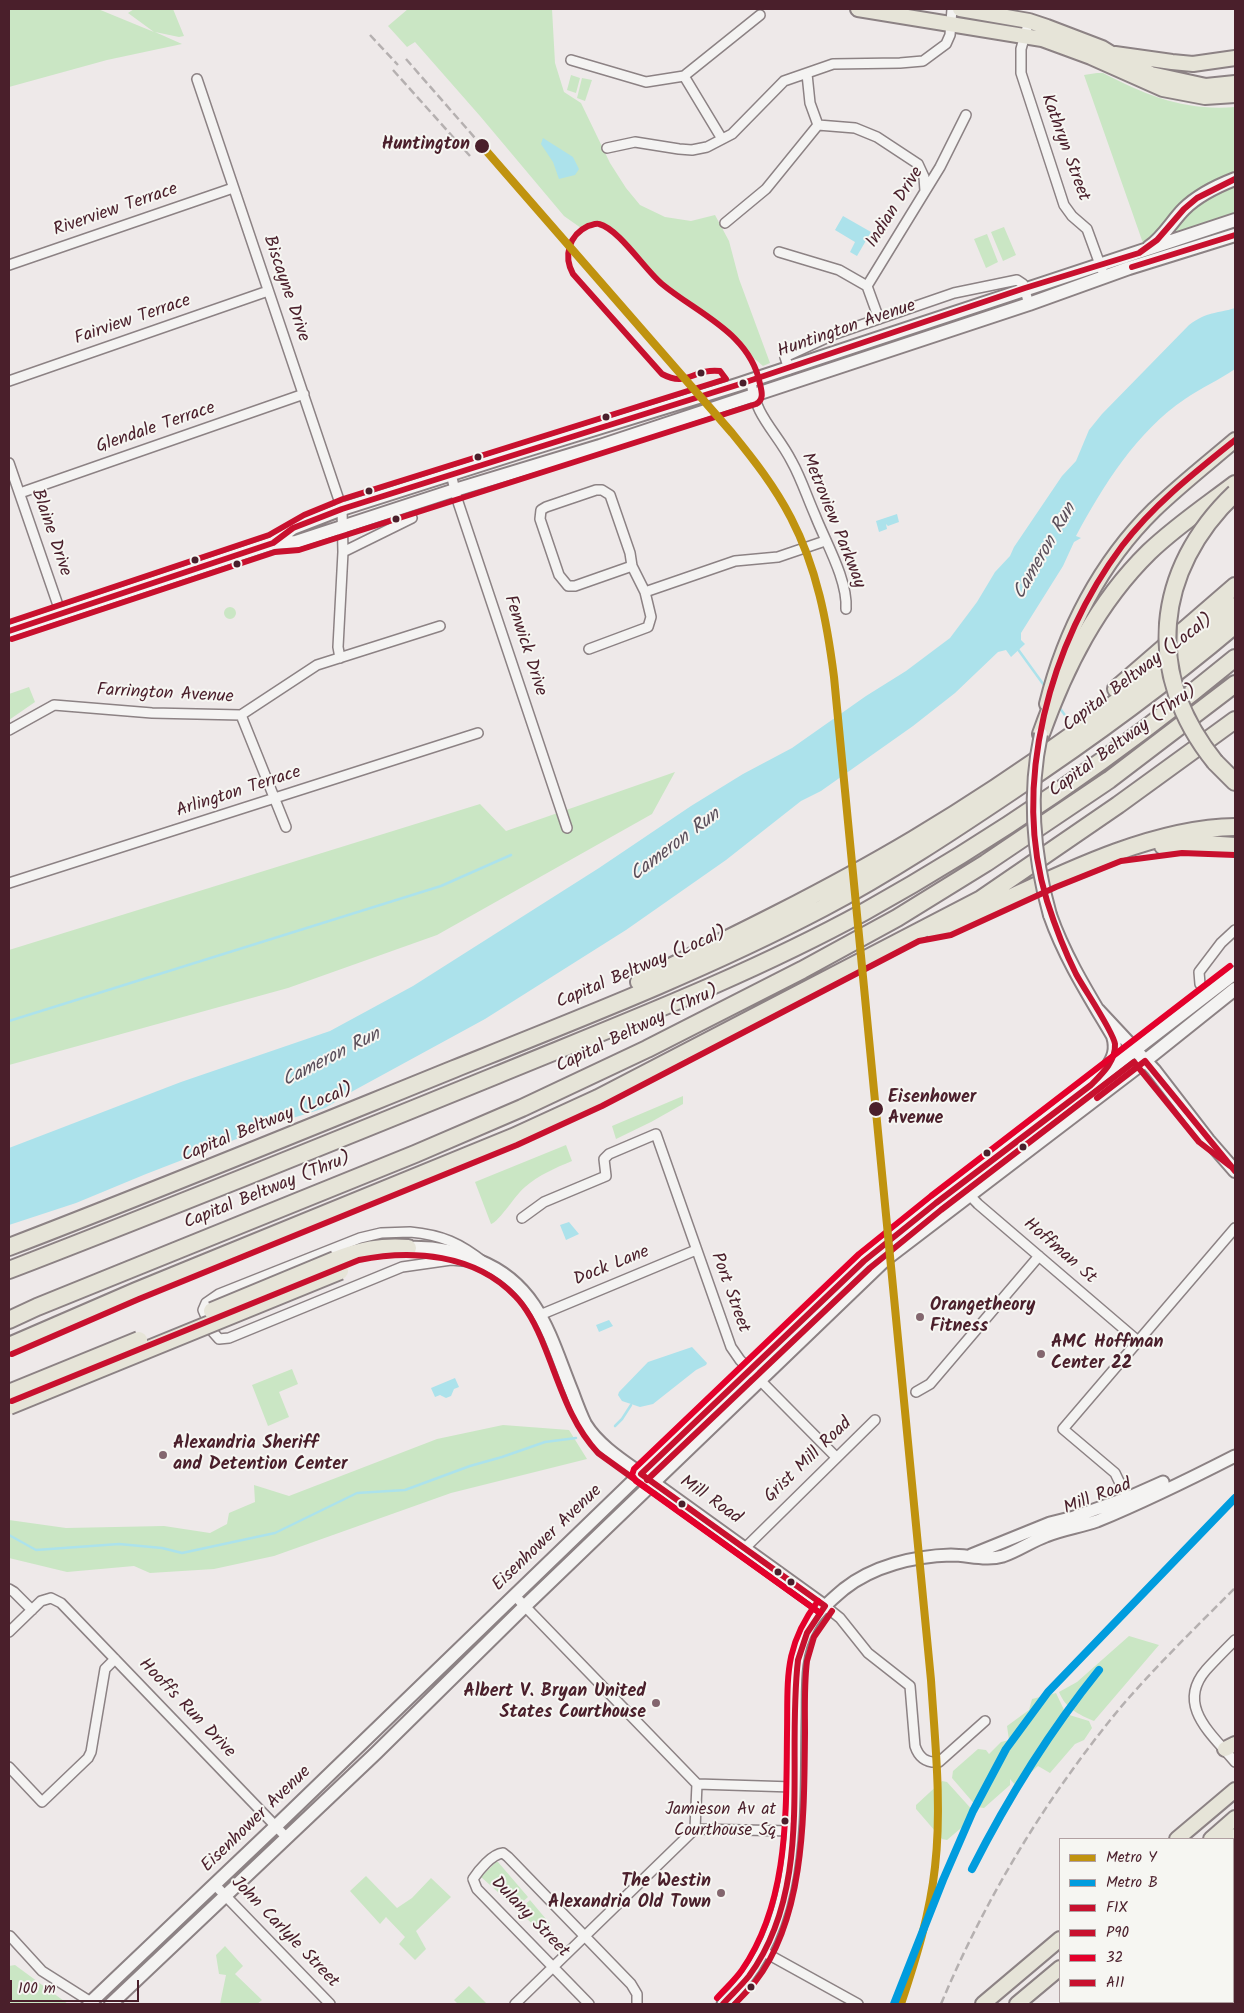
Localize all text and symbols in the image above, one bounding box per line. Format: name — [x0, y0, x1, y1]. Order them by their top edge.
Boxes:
street label: Kathryn Street — [1035, 91, 1093, 205]
place label: Huntington — [382, 135, 470, 157]
marker: Huntington — [473, 137, 491, 155]
street label: Indian Drive — [863, 164, 929, 252]
street label: Riverview Terrace — [51, 180, 181, 242]
street label: Biscayne Drive — [257, 233, 313, 345]
street label: Fairview Terrace — [72, 291, 194, 351]
street label: Huntington Avenue — [775, 296, 919, 364]
unlabelled marker — [696, 368, 706, 378]
unlabelled marker — [738, 378, 748, 388]
street label: Glendale Terrace — [94, 399, 218, 459]
unlabelled marker — [601, 412, 611, 422]
street label: Metroview Parkway — [795, 450, 869, 592]
unlabelled marker — [473, 452, 483, 462]
street label: Blaine Drive — [25, 486, 75, 580]
unlabelled marker — [364, 486, 374, 496]
water label: Cameron Run — [1009, 500, 1083, 604]
unlabelled marker — [391, 514, 401, 524]
unlabelled marker — [190, 555, 200, 565]
unlabelled marker — [232, 559, 242, 569]
street label: Fenwick Drive — [498, 593, 550, 699]
street label: Capital Beltway (Local) — [1059, 610, 1219, 738]
street label: Farrington Avenue — [96, 681, 234, 709]
street label: Capital Beltway (Thru) — [1046, 681, 1202, 803]
street label: Arlington Terrace — [174, 763, 304, 823]
water label: Cameron Run — [626, 805, 726, 887]
street label: Capital Beltway (Local) — [554, 923, 730, 1015]
street label: Capital Beltway (Thru) — [553, 981, 723, 1079]
water label: Cameron Run — [279, 1025, 385, 1093]
street label: Capital Beltway (Local) — [179, 1080, 357, 1168]
place label: Eisenhower Avenue — [888, 1088, 976, 1130]
marker: Eisenhower Avenue — [867, 1100, 885, 1118]
unlabelled marker — [1018, 1142, 1028, 1152]
unlabelled marker — [982, 1148, 992, 1158]
street label: Capital Beltway (Thru) — [181, 1149, 355, 1235]
street label: Hoffman St — [1018, 1214, 1100, 1290]
street label: Dock Lane — [571, 1242, 653, 1292]
street label: Port Street — [705, 1250, 753, 1336]
place label: Orangetheory Fitness — [930, 1296, 1035, 1338]
marker: Orangetheory Fitness — [914, 1311, 926, 1323]
place label: AMC Hoffman Center 22 — [1051, 1333, 1163, 1376]
marker: AMC Hoffman Center 22 — [1035, 1348, 1047, 1360]
street label: Grist Mill Road — [761, 1414, 857, 1508]
place label: Alexandria Sheriff and Detention Center — [173, 1434, 348, 1476]
marker: Alexandria Sheriff and Detention Center — [157, 1449, 169, 1461]
street label: Mill Road — [675, 1472, 745, 1530]
street label: Mill Road — [1061, 1475, 1135, 1521]
street label: Eisenhower Avenue — [489, 1481, 607, 1597]
unlabelled marker — [677, 1499, 687, 1509]
unlabelled marker — [773, 1567, 783, 1577]
unlabelled marker — [786, 1577, 796, 1587]
street label: Hooffs Run Drive — [133, 1655, 239, 1763]
place label: Albert V. Bryan United States Courthouse — [463, 1682, 646, 1725]
marker: Albert V. Bryan United States Courthouse — [650, 1697, 662, 1709]
street label: Eisenhower Avenue — [198, 1762, 316, 1878]
place label: Jamieson Av at Courthouse Sq — [665, 1801, 776, 1841]
marker: Jamieson Av at Courthouse Sq — [780, 1816, 790, 1826]
legend — [1059, 1838, 1234, 2003]
text: Metro Y — [1106, 1846, 1157, 1870]
text: Metro B — [1106, 1871, 1158, 1895]
place label: The Westin Alexandria Old Town — [548, 1872, 711, 1915]
street label: John Carlyle Street — [225, 1873, 343, 1993]
street label: Dulany Street — [485, 1873, 573, 1963]
marker: The Westin Alexandria Old Town — [715, 1887, 727, 1899]
text: F1X — [1106, 1896, 1128, 1920]
text: P90 — [1106, 1921, 1129, 1945]
text: 32 — [1106, 1946, 1123, 1970]
scale bar — [12, 1970, 141, 2002]
text: A11 — [1106, 1971, 1125, 1995]
text: 100 m — [18, 1977, 56, 2001]
unlabelled marker — [746, 1982, 756, 1992]

